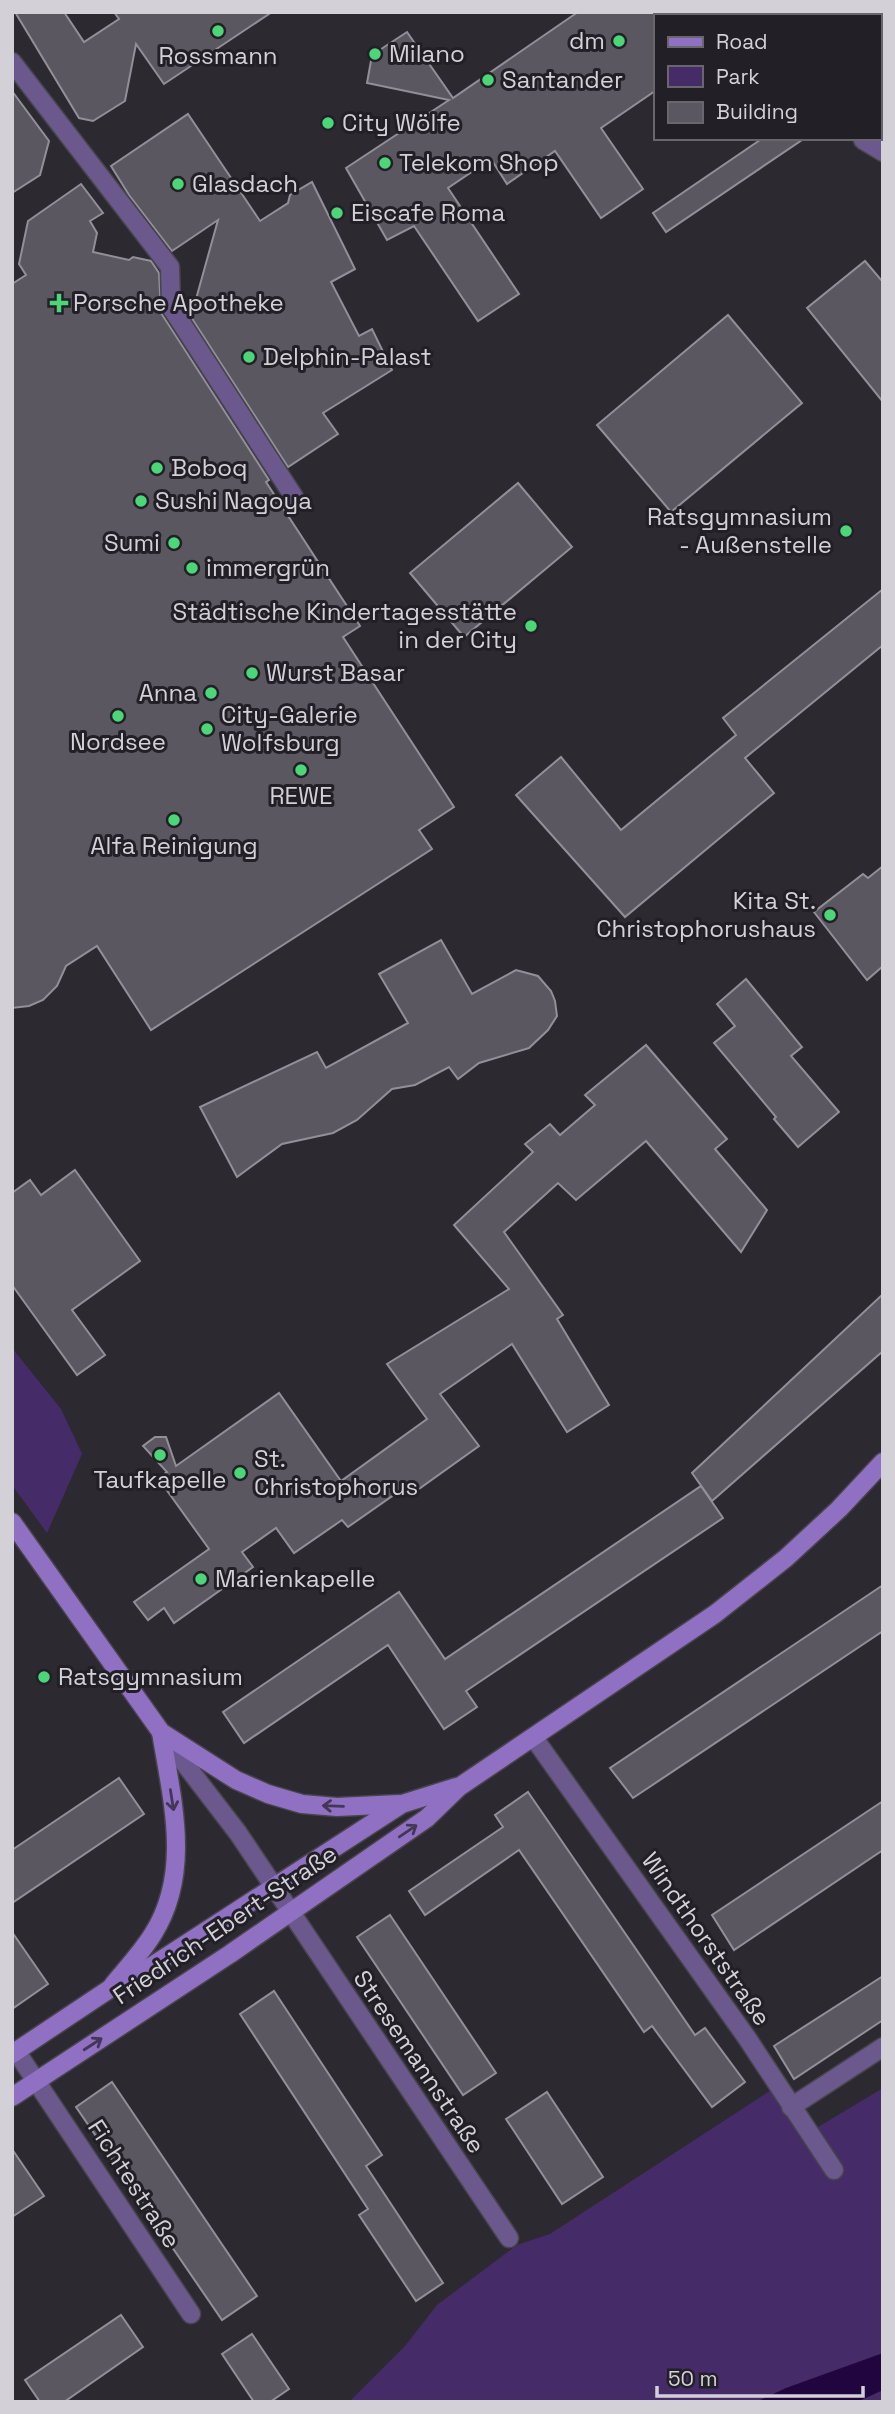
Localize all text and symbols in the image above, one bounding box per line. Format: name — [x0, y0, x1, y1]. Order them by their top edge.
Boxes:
legend — [654, 14, 881, 140]
marker: Rossmann — [210, 23, 226, 39]
place label: dm — [569, 25, 605, 56]
text: Road — [716, 28, 768, 55]
marker: dm — [611, 33, 627, 49]
place label: Milano — [389, 38, 465, 69]
place label: Rossmann — [158, 40, 278, 71]
marker: Milano — [367, 46, 383, 62]
text: Park — [716, 63, 760, 90]
place label: Santander — [502, 64, 623, 95]
marker: Santander — [480, 72, 496, 88]
text: Building — [716, 98, 798, 125]
place label: City Wölfe — [342, 107, 461, 138]
marker: City Wölfe — [320, 115, 336, 131]
place label: Telekom Shop — [399, 147, 559, 178]
marker: Telekom Shop — [377, 155, 393, 171]
place label: Glasdach — [192, 168, 298, 199]
marker: Glasdach — [170, 176, 186, 192]
place label: Eiscafe Roma — [351, 197, 505, 228]
marker: Eiscafe Roma — [329, 205, 345, 221]
place label: Porsche Apotheke — [73, 287, 284, 318]
marker: Porsche Apotheke — [51, 295, 67, 311]
place label: Delphin-Palast — [263, 341, 432, 372]
marker: Delphin-Palast — [241, 349, 257, 365]
place label: Boboq — [171, 452, 247, 483]
marker: Boboq — [149, 460, 165, 476]
place label: Sushi Nagoya — [155, 485, 312, 516]
marker: Sushi Nagoya — [133, 493, 149, 509]
place label: Ratsgymnasium - Außenstelle — [647, 501, 832, 560]
marker: Ratsgymnasium - Außenstelle — [838, 523, 854, 539]
place label: Sumi — [104, 527, 160, 558]
marker: Sumi — [166, 535, 182, 551]
place label: immergrün — [206, 552, 330, 583]
marker: immergrün — [184, 560, 200, 576]
place label: Städtische Kindertagesstätte in der City — [173, 596, 517, 655]
marker: Städtische Kindertagesstätte in der City — [523, 618, 539, 634]
place label: Wurst Basar — [266, 657, 405, 688]
marker: Wurst Basar — [244, 665, 260, 681]
place label: Anna — [139, 677, 197, 708]
marker: Anna — [203, 685, 219, 701]
place label: City-Galerie Wolfsburg — [221, 699, 358, 758]
marker: Nordsee — [110, 708, 126, 724]
marker: City-Galerie Wolfsburg — [199, 721, 215, 737]
place label: Nordsee — [70, 726, 166, 757]
marker: REWE — [293, 762, 309, 778]
place label: REWE — [269, 780, 333, 811]
marker: Alfa Reinigung — [166, 812, 182, 828]
place label: Alfa Reinigung — [90, 830, 258, 861]
place label: Kita St. Christophorushaus — [596, 885, 816, 944]
marker: Kita St. Christophorushaus — [822, 907, 838, 923]
place label: St. Christophorus — [254, 1443, 418, 1502]
marker: Taufkapelle — [152, 1447, 168, 1463]
place label: Taufkapelle — [94, 1464, 226, 1495]
marker: St. Christophorus — [232, 1465, 248, 1481]
place label: Marienkapelle — [215, 1563, 375, 1594]
marker: Marienkapelle — [193, 1571, 209, 1587]
place label: Ratsgymnasium — [58, 1661, 243, 1692]
marker: Ratsgymnasium — [36, 1669, 52, 1685]
one-way arrow — [166, 1788, 179, 1810]
one-way arrow — [322, 1799, 345, 1813]
one-way arrow — [398, 1824, 417, 1838]
street label: Friedrich-Ebert-Straße — [107, 1838, 343, 2011]
street label: Windthorststraße — [635, 1846, 778, 2032]
street label: Stresemannstraße — [347, 1964, 492, 2159]
one-way arrow — [83, 2036, 103, 2050]
street label: Fichtestraße — [81, 2113, 188, 2254]
scale bar — [657, 2354, 864, 2398]
text: 50 m — [668, 2365, 718, 2392]

